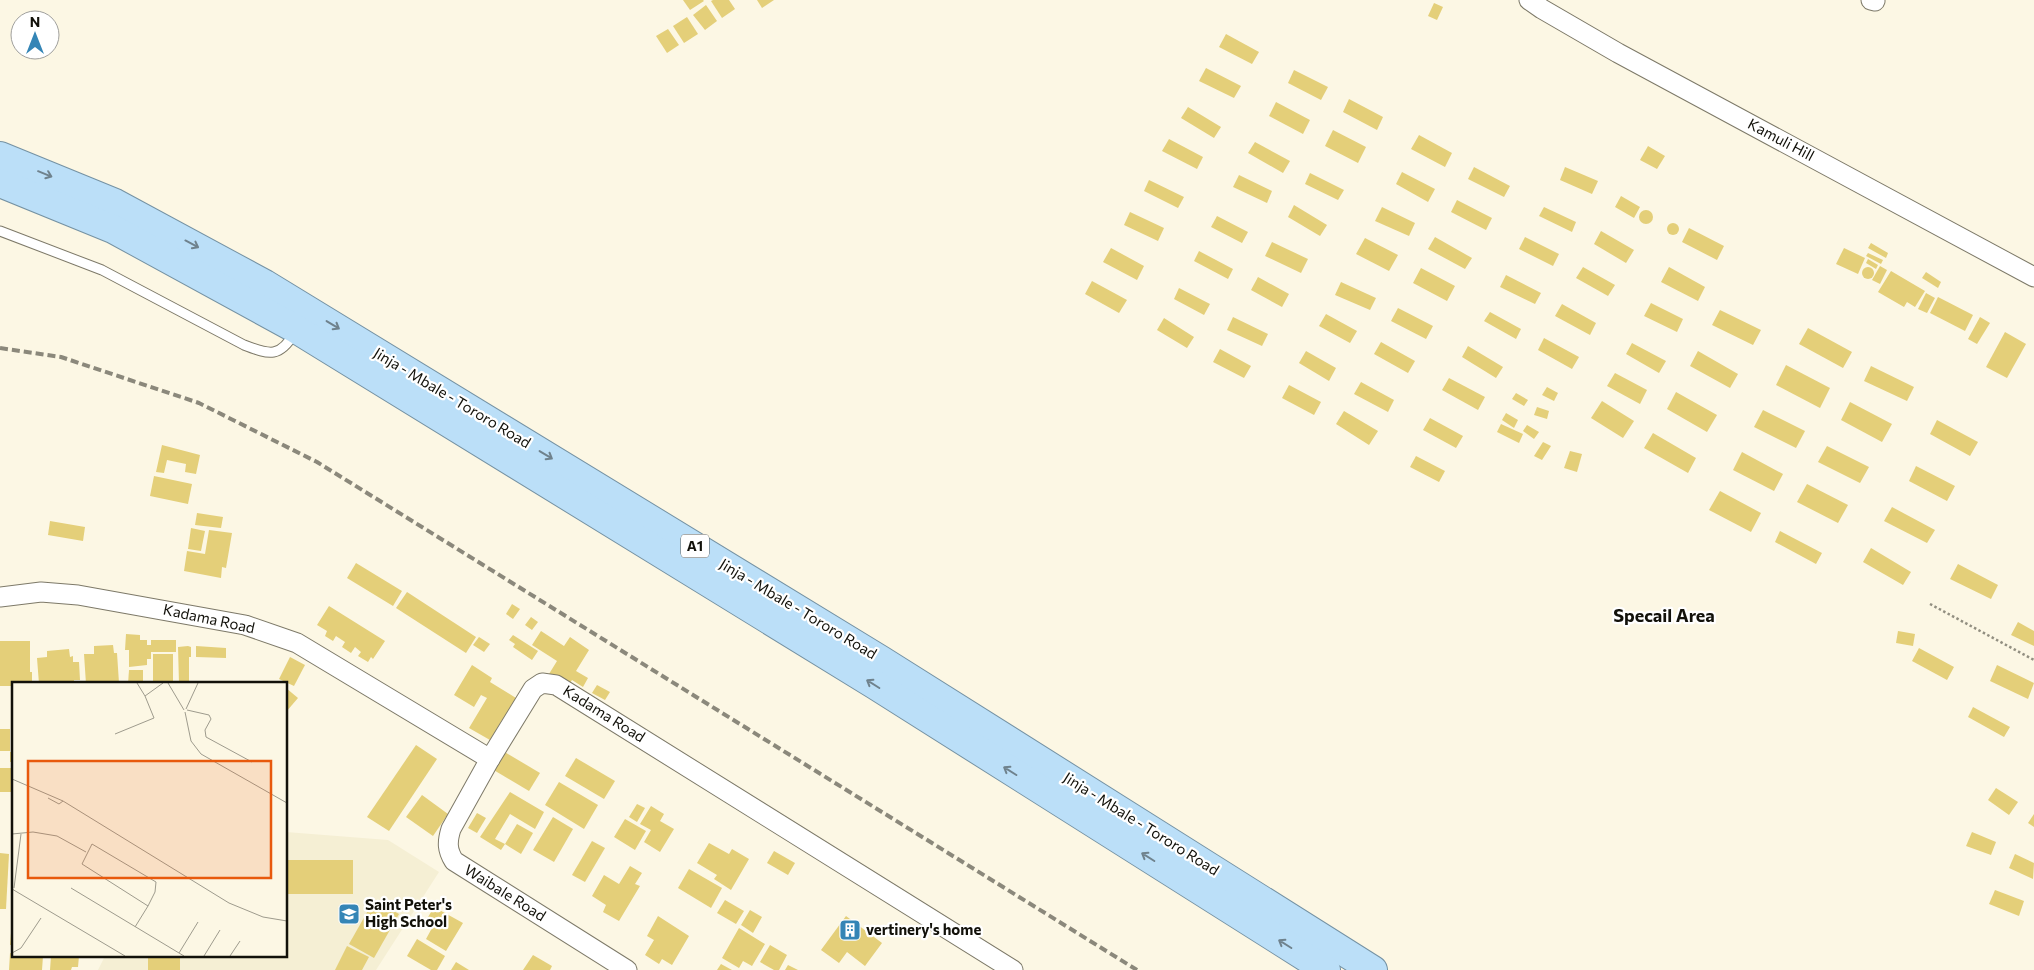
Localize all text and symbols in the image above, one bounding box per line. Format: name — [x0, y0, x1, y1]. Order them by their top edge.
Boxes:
north arrow — [10, 10, 60, 60]
text: N — [30, 13, 40, 30]
street label: Kamuli Hill — [1745, 114, 1818, 164]
one-way arrow — [37, 170, 52, 179]
one-way arrow — [184, 239, 199, 249]
one-way arrow — [325, 320, 339, 330]
street label: Jinja - Mbale - Tororo Road — [371, 343, 534, 451]
one-way arrow — [538, 450, 552, 460]
road number: A1 — [681, 534, 709, 558]
street label: Jinja - Mbale - Tororo Road — [717, 554, 880, 662]
street label: Kadama Road — [162, 600, 257, 637]
district label: Specail Area — [1613, 604, 1715, 626]
one-way arrow — [866, 679, 880, 689]
street label: Kadama Road — [560, 681, 649, 745]
inset map — [12, 682, 288, 958]
one-way arrow — [1004, 765, 1018, 775]
street label: Jinja - Mbale - Tororo Road — [1060, 768, 1223, 879]
one-way arrow — [1141, 852, 1155, 862]
street label: Waibale Road — [462, 860, 550, 924]
place label: Saint Peter's High School — [365, 895, 452, 930]
school or university icon: Saint Peter's High School — [337, 902, 361, 926]
building icon: vertinery's home — [838, 918, 862, 942]
place label: vertinery's home — [866, 920, 981, 938]
one-way arrow — [1278, 939, 1292, 949]

